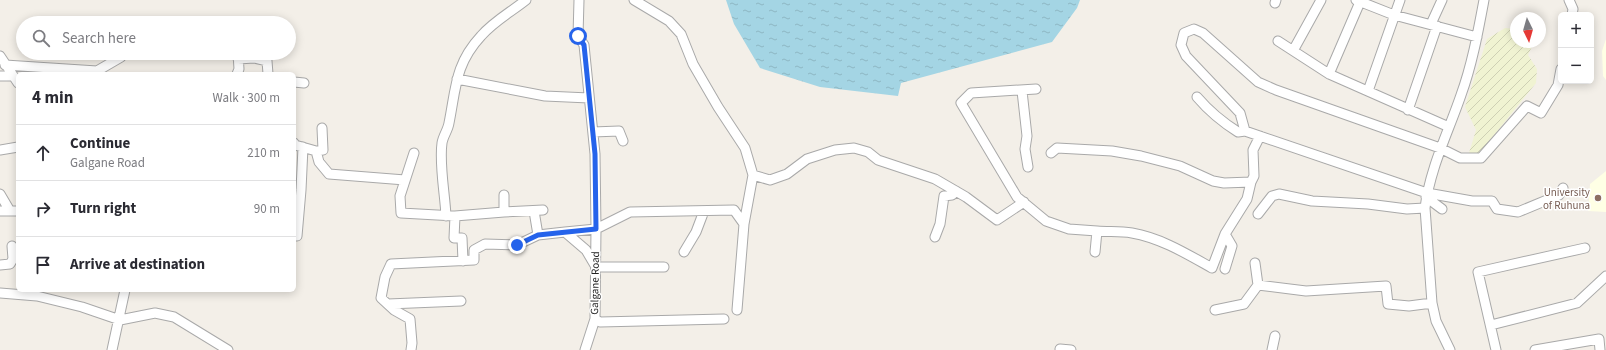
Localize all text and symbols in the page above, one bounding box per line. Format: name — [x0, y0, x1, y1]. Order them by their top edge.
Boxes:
north arrow — [1510, 12, 1546, 48]
map controls — [1558, 12, 1594, 84]
button: + — [1558, 12, 1594, 48]
search box — [16, 16, 296, 60]
icon: search — [30, 27, 52, 49]
route start — [569, 27, 587, 45]
text: Search here — [62, 28, 136, 49]
button: − — [1558, 48, 1594, 84]
text: 4 min — [32, 86, 73, 110]
text: Walk · 300 m — [212, 89, 280, 107]
text: Continue — [70, 133, 130, 154]
icon: ahead — [32, 142, 54, 164]
text: 210 m — [247, 144, 280, 162]
text: Galgane Road — [70, 154, 145, 172]
place label: University of Ruhuna — [1543, 185, 1590, 213]
marker: University of Ruhuna — [1593, 193, 1603, 203]
icon: right — [32, 198, 54, 220]
text: Turn right — [70, 198, 136, 219]
text: 90 m — [254, 200, 280, 218]
route end — [508, 236, 526, 254]
street label: Galgane Road — [587, 251, 603, 315]
icon: arrive — [32, 254, 54, 276]
text: Arrive at destination — [70, 254, 205, 275]

